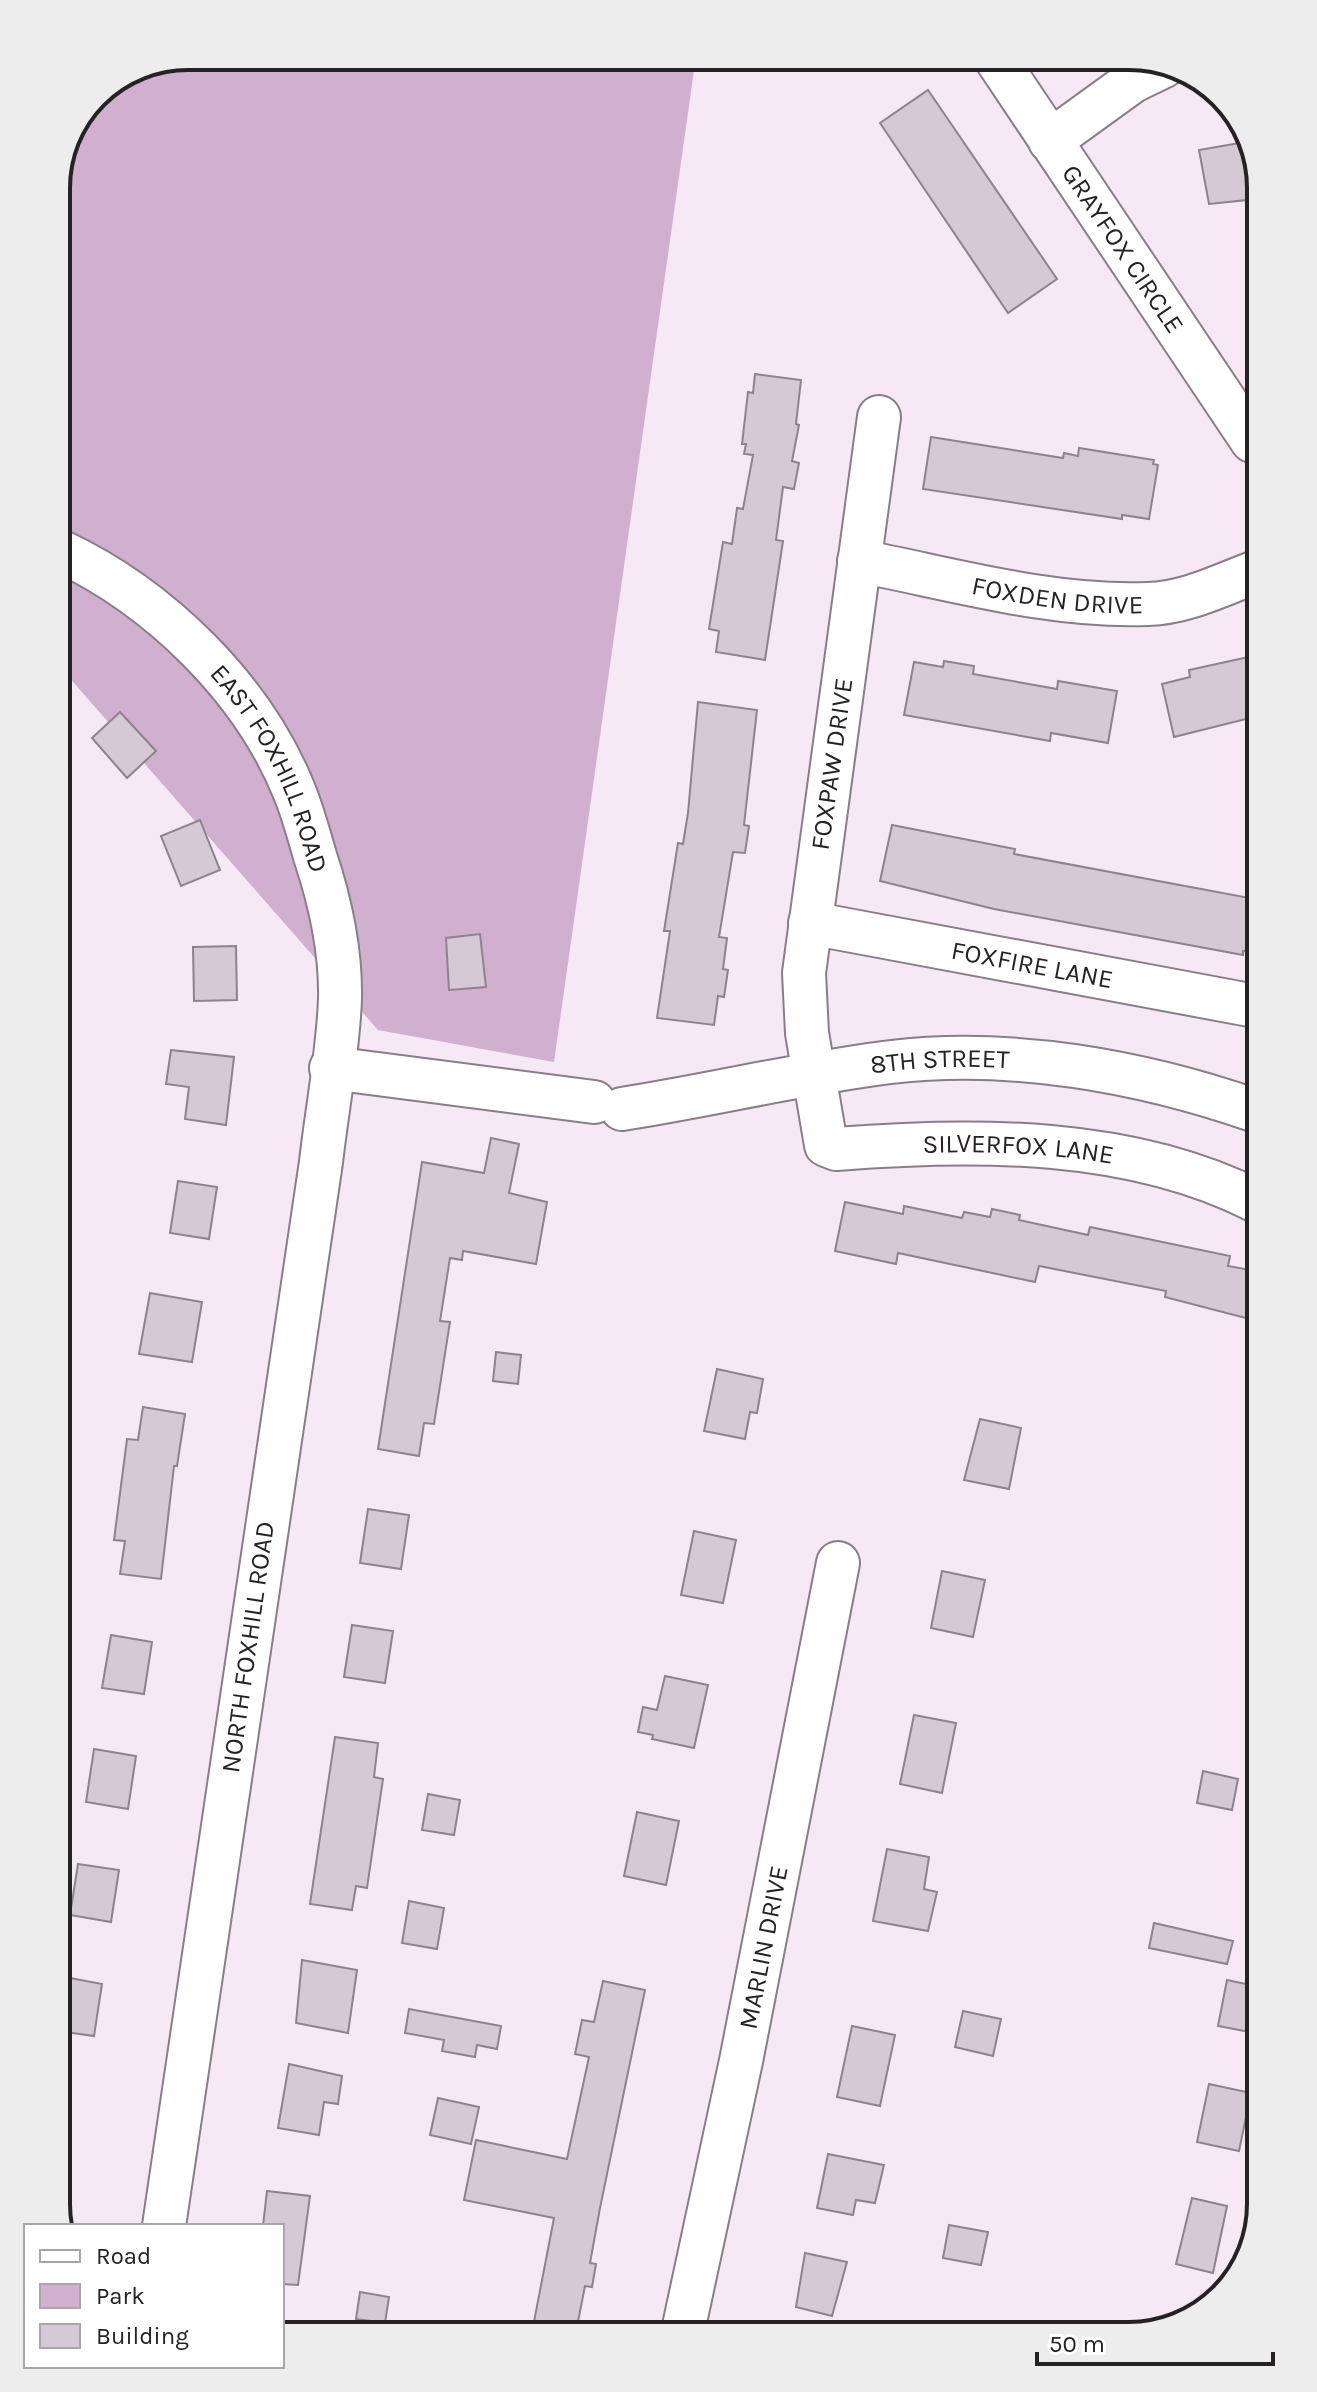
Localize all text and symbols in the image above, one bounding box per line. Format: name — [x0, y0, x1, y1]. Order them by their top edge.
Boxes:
street label: GRAYFOX CIRCLE — [1056, 159, 1191, 339]
street label: FOXDEN DRIVE — [969, 570, 1143, 620]
street label: EAST FOXHILL ROAD — [204, 658, 335, 876]
street label: FOXPAW DRIVE — [805, 676, 859, 852]
street label: FOXFIRE LANE — [949, 934, 1116, 995]
street label: 8TH STREET — [868, 1042, 1010, 1080]
street label: SILVERFOX LANE — [922, 1128, 1116, 1170]
street label: NORTH FOXHILL ROAD — [215, 1519, 281, 1775]
street label: MARLIN DRIVE — [732, 1863, 794, 2032]
legend — [24, 2224, 284, 2368]
text: Road — [96, 2242, 151, 2270]
text: Park — [96, 2282, 145, 2310]
scale bar — [1037, 2316, 1273, 2366]
text: Building — [96, 2322, 189, 2350]
text: 50 m — [1049, 2330, 1105, 2358]

